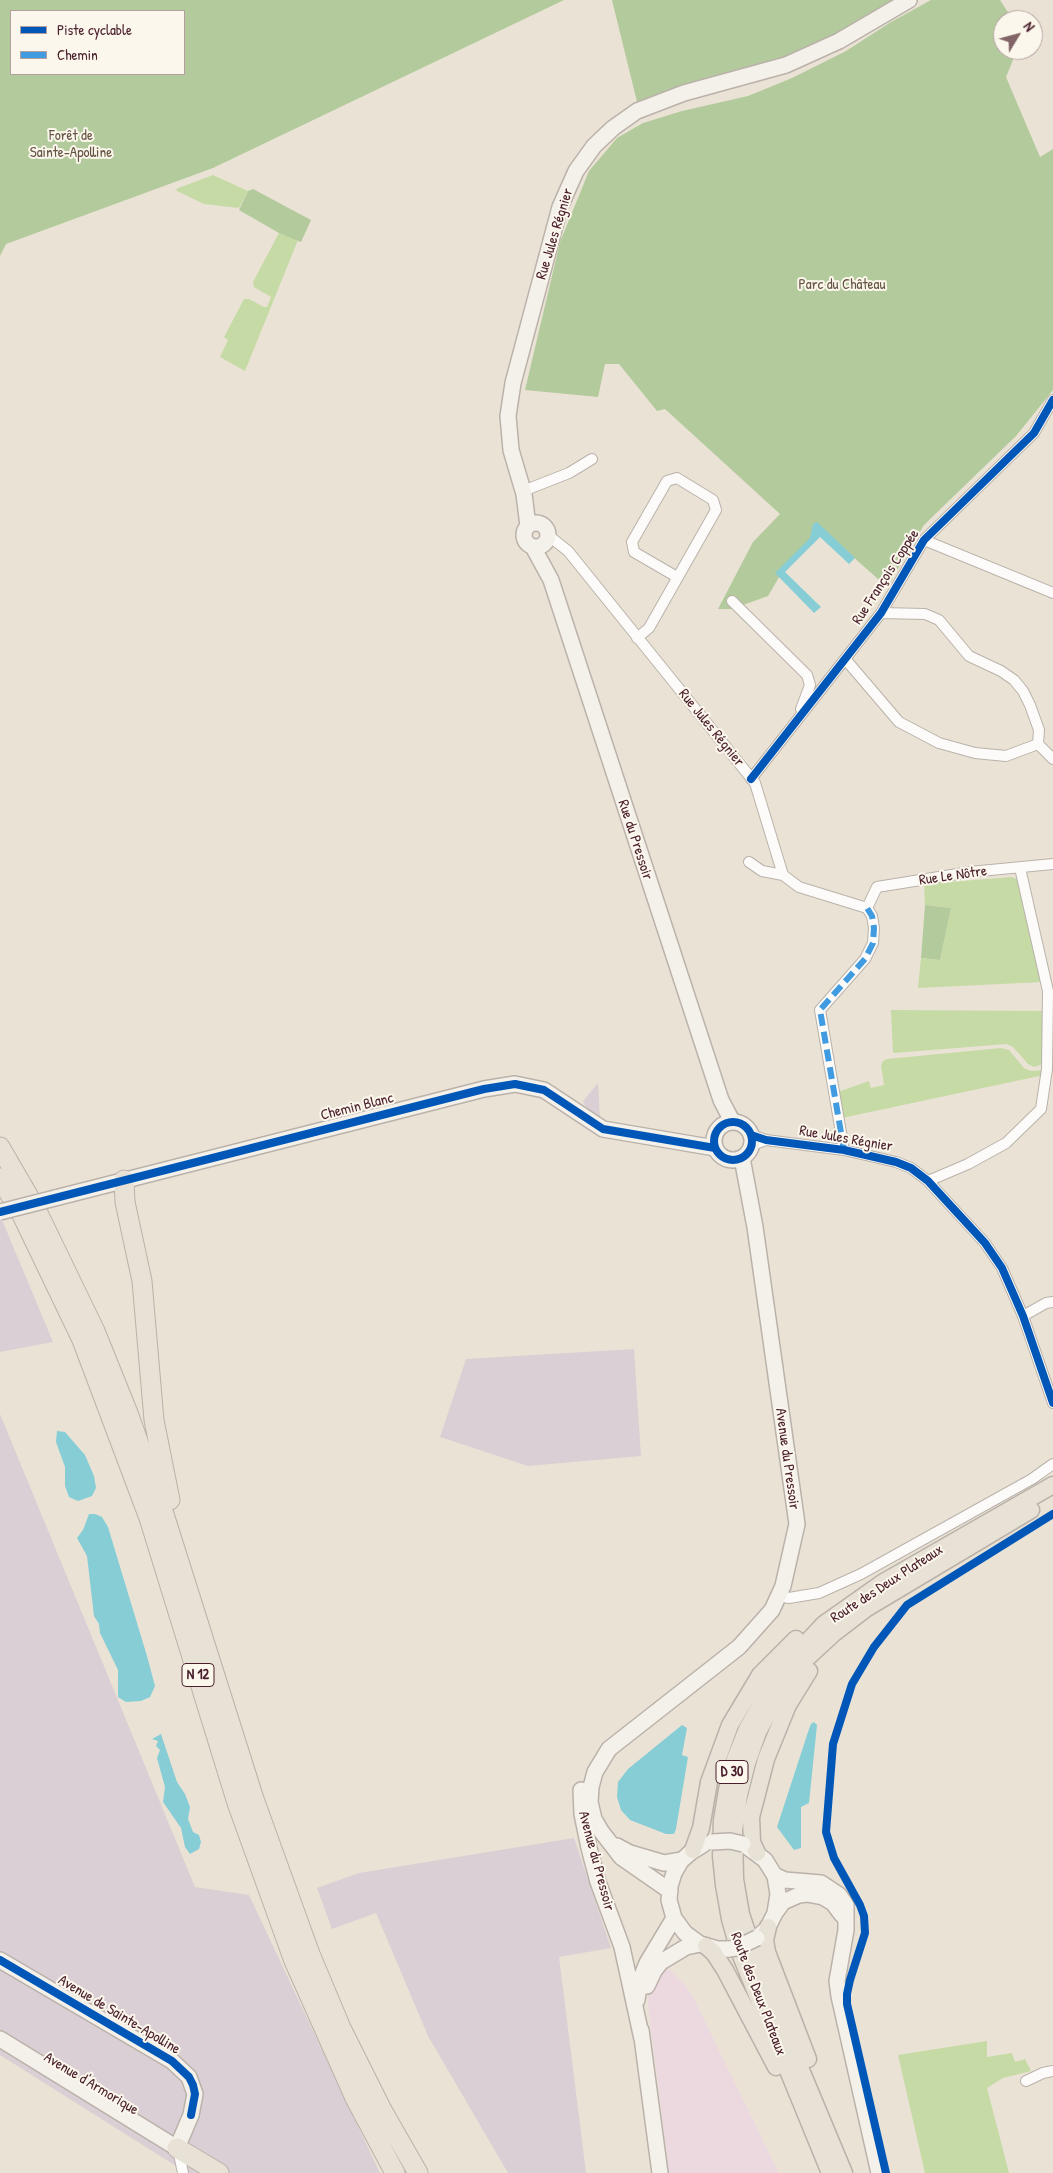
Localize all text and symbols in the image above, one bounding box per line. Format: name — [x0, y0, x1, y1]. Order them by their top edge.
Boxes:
legend — [10, 10, 185, 75]
north arrow — [993, 10, 1043, 60]
text: N — [1020, 18, 1039, 35]
text: Piste cyclable — [57, 19, 132, 40]
text: Chemin — [57, 44, 98, 65]
park label: Forêt de Sainte-Apolline — [30, 127, 112, 162]
street label: Rue Jules Régnier — [533, 186, 577, 282]
park label: Parc du Château — [799, 276, 885, 294]
street label: Rue François Coppée — [849, 526, 923, 628]
street label: Rue Jules Régnier — [674, 686, 748, 770]
street label: Rue du Pressoir — [614, 798, 656, 882]
street label: Rue Le Nôtre — [918, 862, 988, 890]
street label: Chemin Blanc — [319, 1089, 395, 1125]
street label: Rue Jules Régnier — [798, 1122, 894, 1156]
street label: Avenue du Pressoir — [771, 1407, 803, 1511]
street label: Route des Deux Plateaux — [827, 1541, 947, 1627]
road number: N 12 — [182, 1664, 214, 1686]
road number: D 30 — [716, 1760, 748, 1784]
street label: Avenue du Pressoir — [574, 1809, 618, 1913]
street label: Route des Deux Plateaux — [726, 1930, 790, 2058]
street label: Avenue de Sainte-Apolline — [55, 1971, 183, 2059]
street label: Avenue d'Armorique — [40, 2049, 142, 2119]

